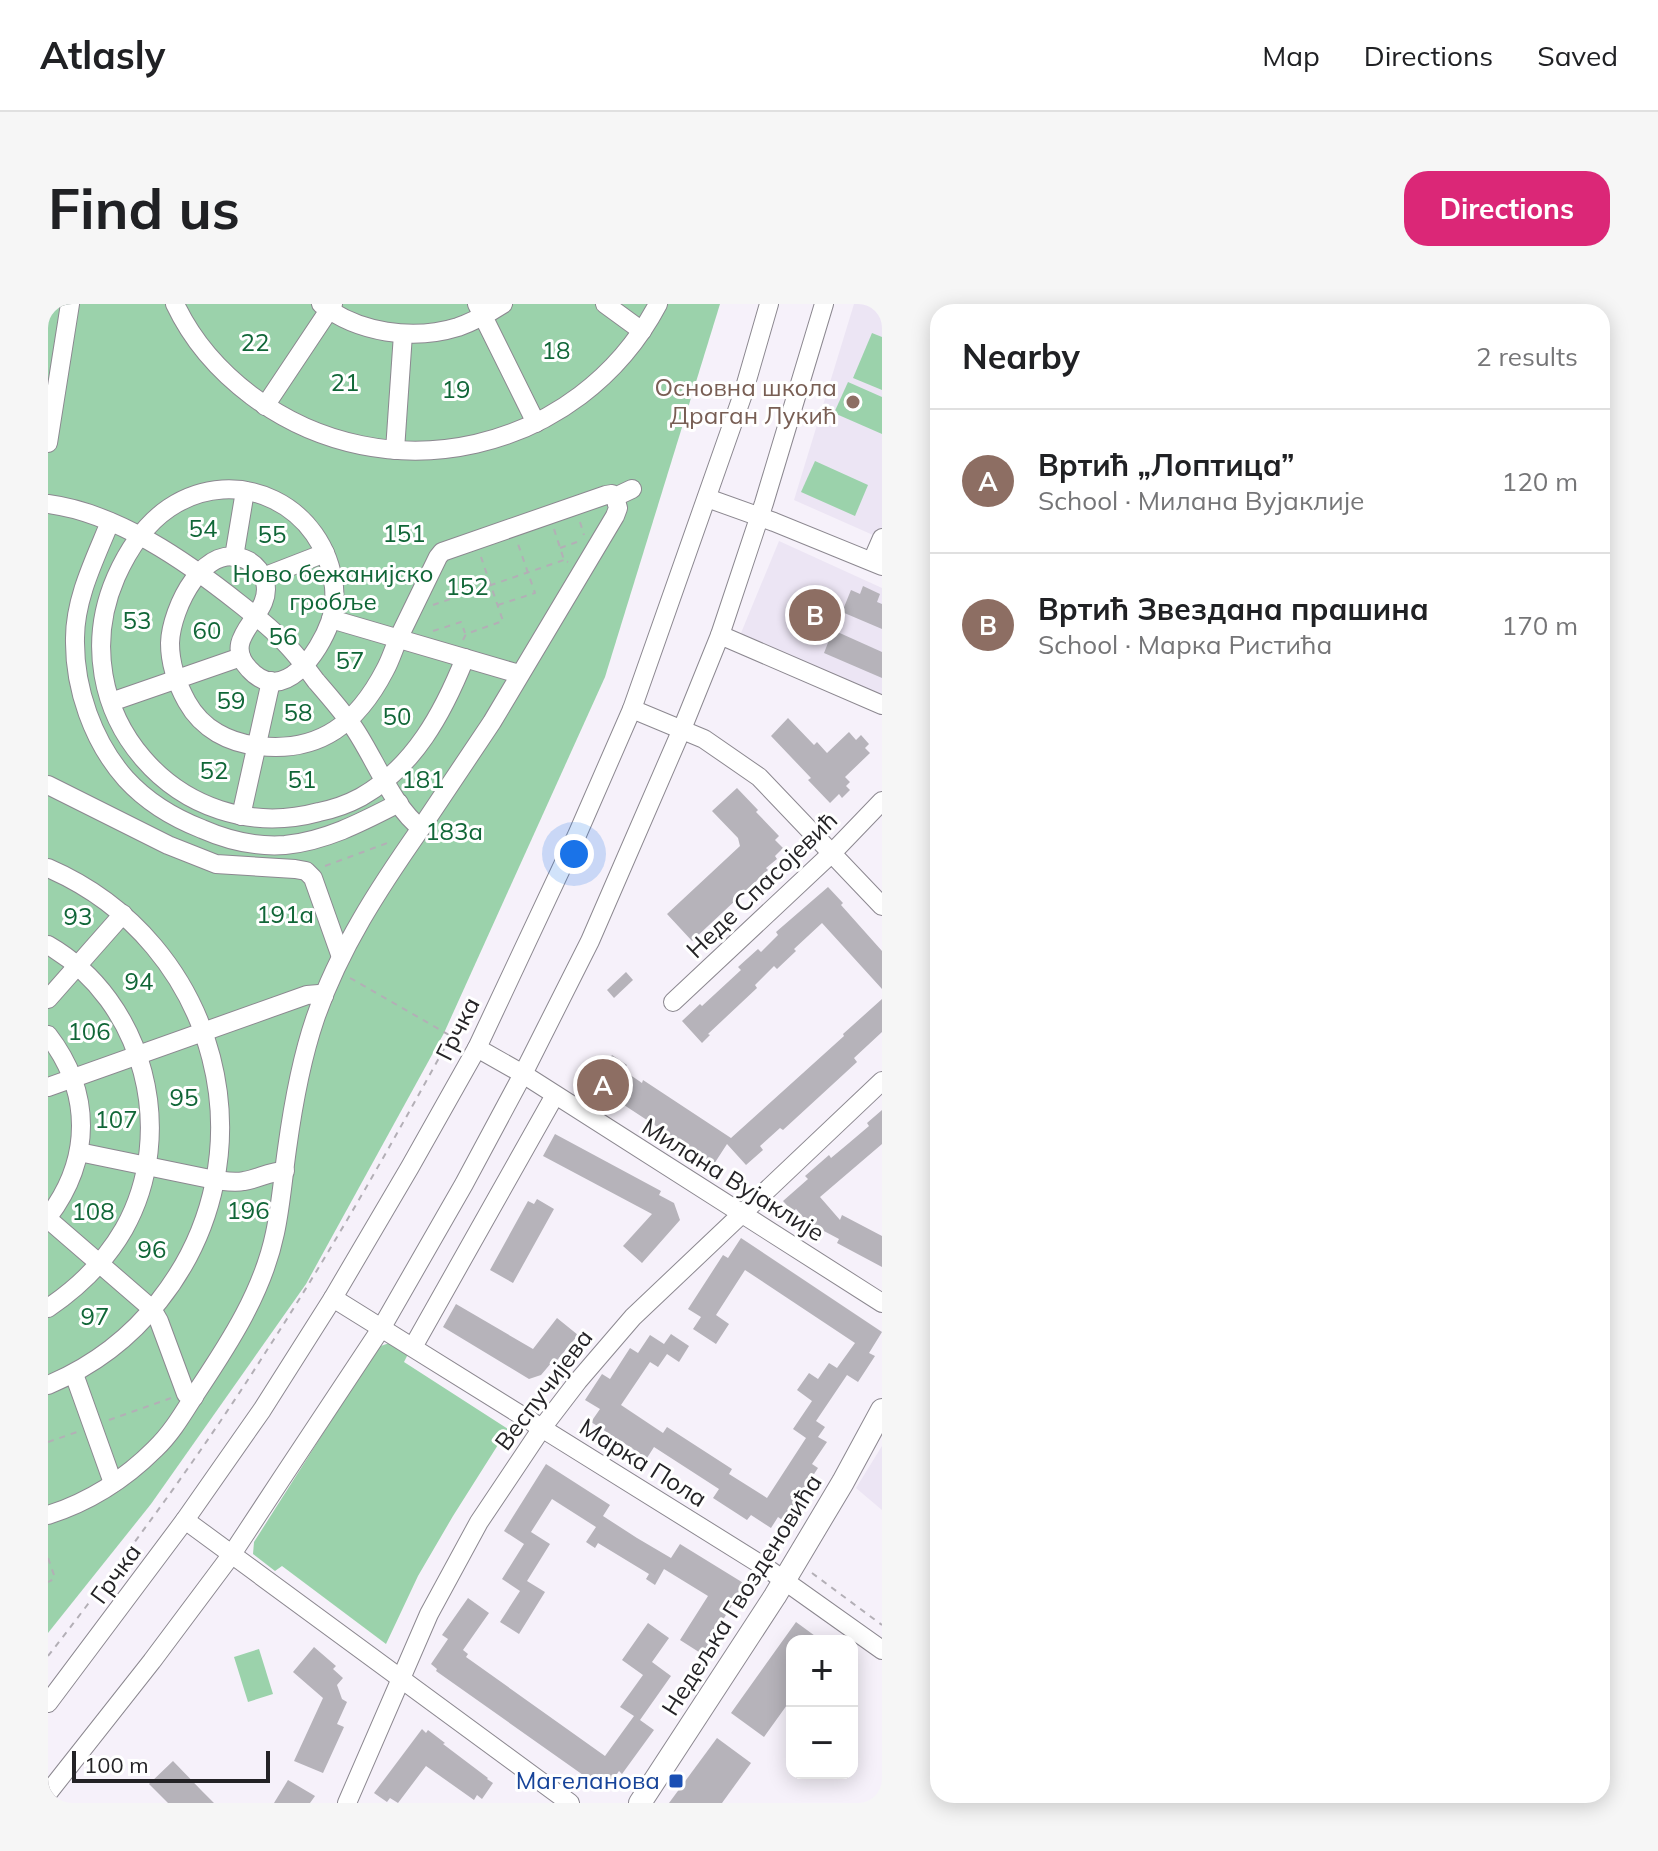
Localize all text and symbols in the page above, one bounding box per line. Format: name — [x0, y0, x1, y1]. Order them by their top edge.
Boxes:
text: Atlasly — [40, 31, 165, 79]
text: Map — [1262, 38, 1320, 73]
text: Directions — [1364, 38, 1493, 73]
text: Saved — [1537, 38, 1618, 73]
button: Directions — [1404, 171, 1610, 246]
text: Find us — [48, 173, 240, 243]
park label: 22 — [241, 327, 269, 357]
park label: 18 — [542, 335, 570, 365]
text: Nearby — [962, 335, 1080, 378]
text: 2 results — [1476, 340, 1578, 373]
park label: 21 — [331, 367, 359, 397]
place label: Основна школа Драган Лукић — [654, 372, 837, 430]
park label: 19 — [442, 374, 470, 404]
marker: Основна школа Драган Лукић — [844, 393, 862, 411]
text: Вртић „Лоптица” — [1038, 446, 1295, 484]
text: A — [978, 465, 998, 498]
text: 120 m — [1502, 465, 1578, 498]
text: School · Милана Вујаклије — [1038, 484, 1364, 517]
park label: 54 — [189, 513, 217, 543]
park label: 151 — [382, 518, 426, 548]
park label: 55 — [258, 519, 286, 549]
park label: Ново бежанијско гробље — [233, 558, 433, 616]
park label: 152 — [445, 571, 489, 601]
pin: B — [789, 585, 841, 645]
text: Вртић Звездана прашина — [1038, 590, 1429, 628]
park label: 53 — [123, 605, 151, 635]
text: B — [979, 609, 997, 642]
text: 170 m — [1502, 609, 1578, 642]
park label: 60 — [193, 615, 221, 645]
park label: 56 — [269, 621, 297, 651]
text: School · Марка Ристића — [1038, 628, 1332, 661]
park label: 57 — [336, 645, 364, 675]
park label: 59 — [217, 685, 245, 715]
park label: 58 — [284, 697, 312, 727]
park label: 50 — [383, 701, 411, 731]
park label: 52 — [200, 755, 228, 785]
park label: 51 — [288, 764, 316, 794]
park label: 181 — [401, 764, 445, 794]
street label: Неде Спасојевић — [680, 805, 843, 964]
park label: 183a — [425, 816, 483, 846]
your location — [554, 834, 594, 874]
park label: 191a — [256, 899, 314, 929]
park label: 93 — [64, 901, 92, 931]
park label: 94 — [125, 966, 153, 996]
street label: Грчка — [429, 992, 486, 1065]
park label: 106 — [67, 1016, 111, 1046]
pin: A — [577, 1055, 629, 1115]
park label: 95 — [170, 1082, 198, 1112]
park label: 107 — [94, 1104, 138, 1134]
street label: Милана Вујаклије — [637, 1111, 830, 1247]
park label: 196 — [226, 1195, 270, 1225]
park label: 108 — [71, 1196, 115, 1226]
park label: 96 — [138, 1234, 166, 1264]
park label: 97 — [81, 1301, 109, 1331]
street label: Веспучијева — [488, 1323, 599, 1456]
street label: Марка Пола — [574, 1411, 713, 1513]
street label: Недељка Гвозденовића — [655, 1468, 828, 1721]
street label: Грчка — [83, 1537, 147, 1609]
map controls — [786, 1635, 858, 1779]
button: + — [786, 1635, 858, 1707]
button: − — [786, 1707, 858, 1779]
scale bar — [72, 1747, 270, 1783]
text: 100 m — [84, 1751, 149, 1779]
place label: Магеланова — [516, 1765, 660, 1795]
marker: Магеланова — [667, 1772, 685, 1790]

